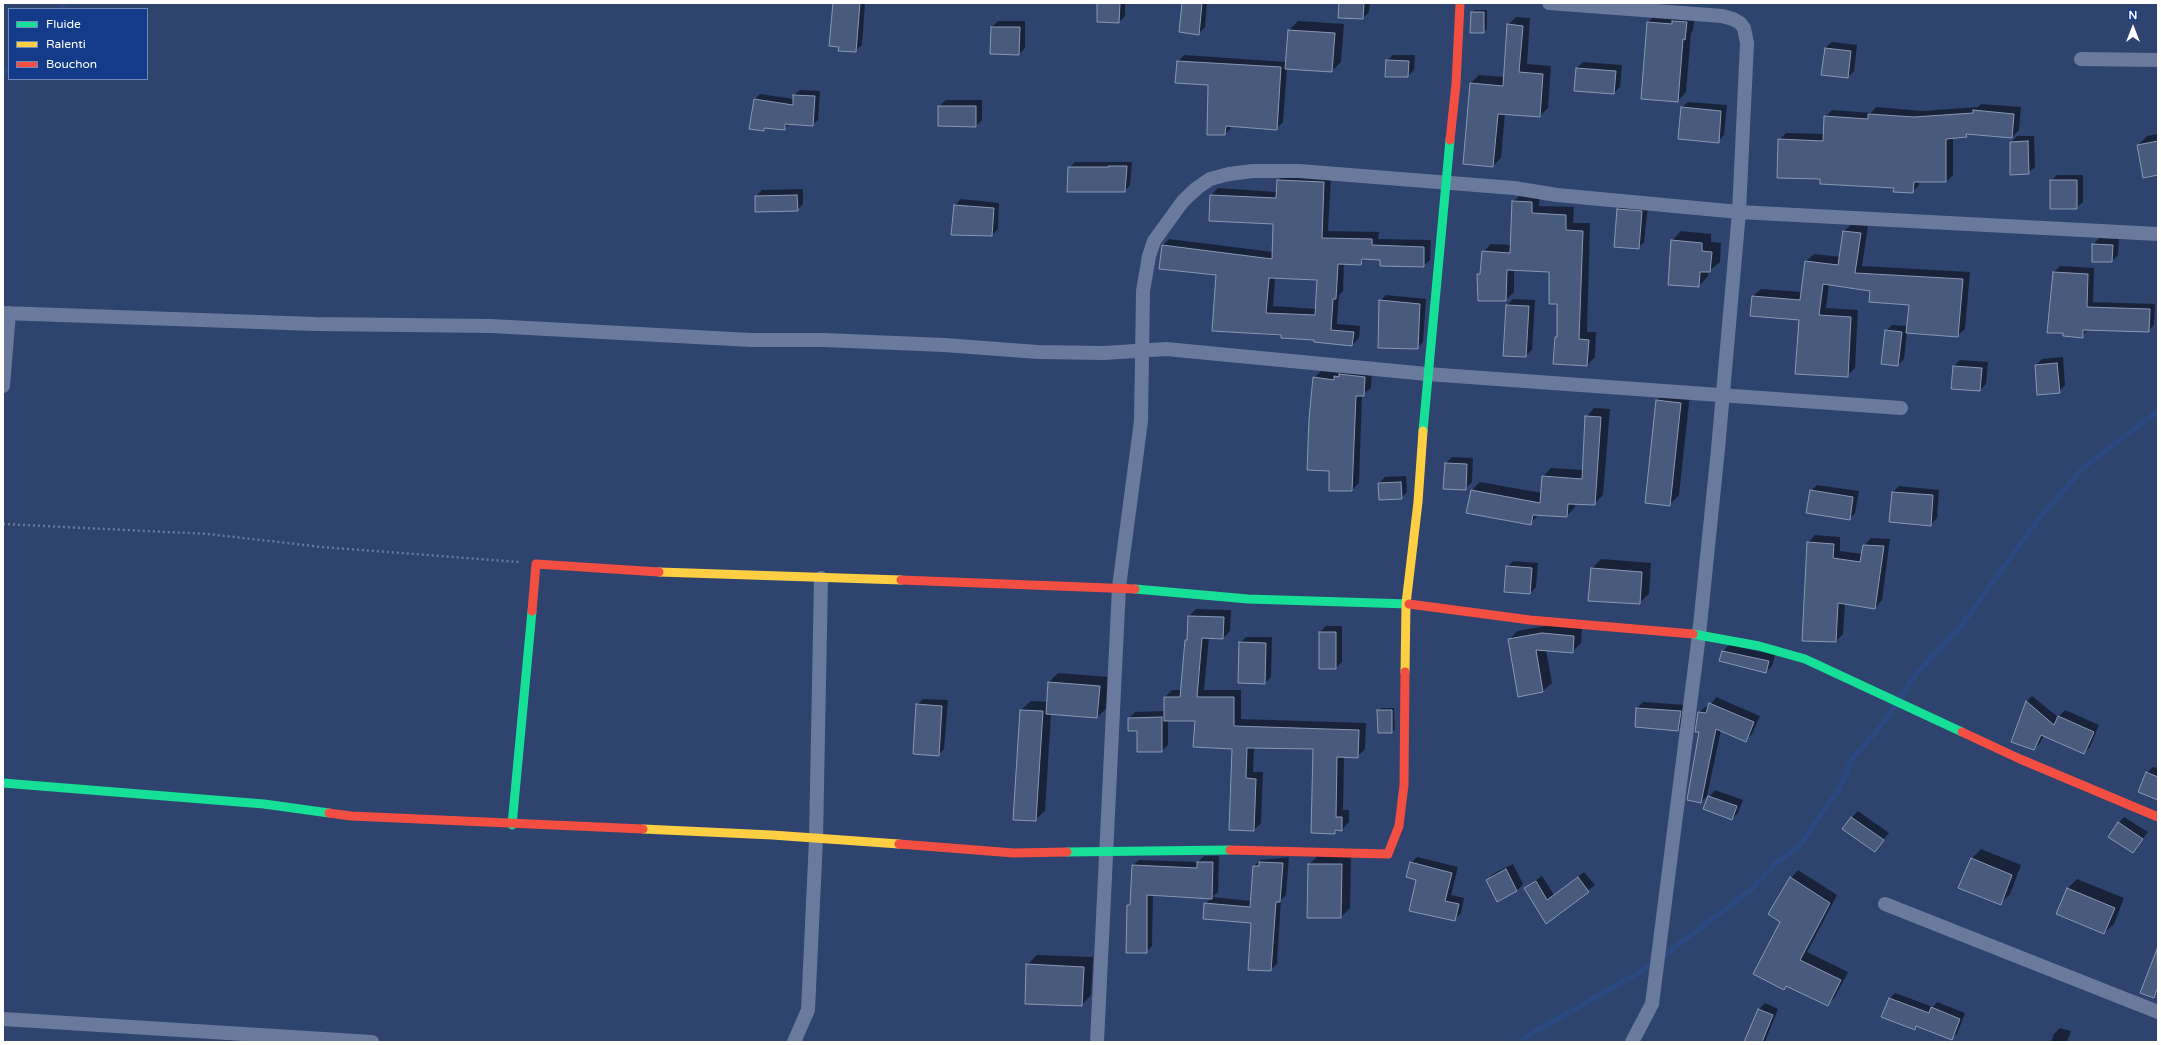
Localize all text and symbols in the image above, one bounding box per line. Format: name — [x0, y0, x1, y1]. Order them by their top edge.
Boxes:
legend — [8, 8, 148, 80]
north arrow — [2113, 8, 2153, 48]
text: N — [2129, 9, 2137, 22]
text: Fluide — [46, 17, 81, 31]
text: Ralenti — [46, 37, 86, 51]
text: Bouchon — [46, 57, 97, 71]

